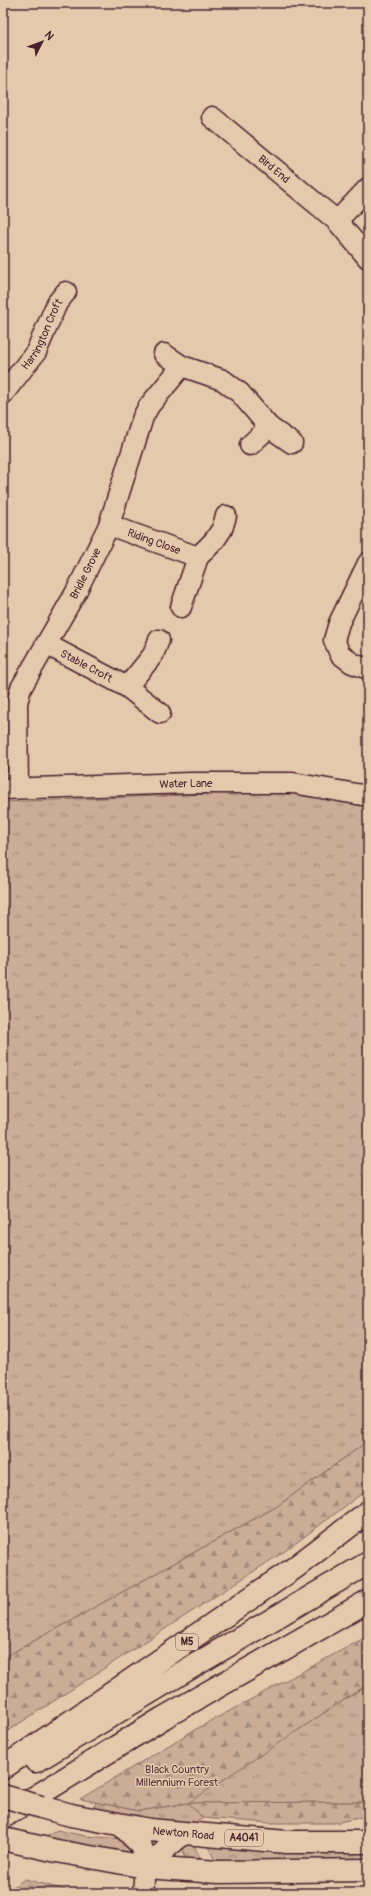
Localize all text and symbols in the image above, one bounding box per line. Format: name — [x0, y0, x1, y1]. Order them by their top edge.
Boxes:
north arrow — [22, 22, 62, 62]
text: N — [42, 29, 57, 43]
street label: Bird End — [256, 152, 293, 186]
street label: Harrington Croft — [18, 295, 65, 372]
street label: Riding Close — [126, 526, 183, 557]
street label: Bridle Grove — [67, 545, 104, 601]
street label: Stable Croft — [58, 646, 115, 685]
street label: Water Lane — [159, 777, 213, 790]
road number: M5 — [176, 1634, 198, 1650]
park label: Black Country Millennium Forest — [136, 1763, 219, 1789]
street label: Newton Road — [152, 1824, 215, 1842]
road number: A4041 — [225, 1830, 263, 1846]

